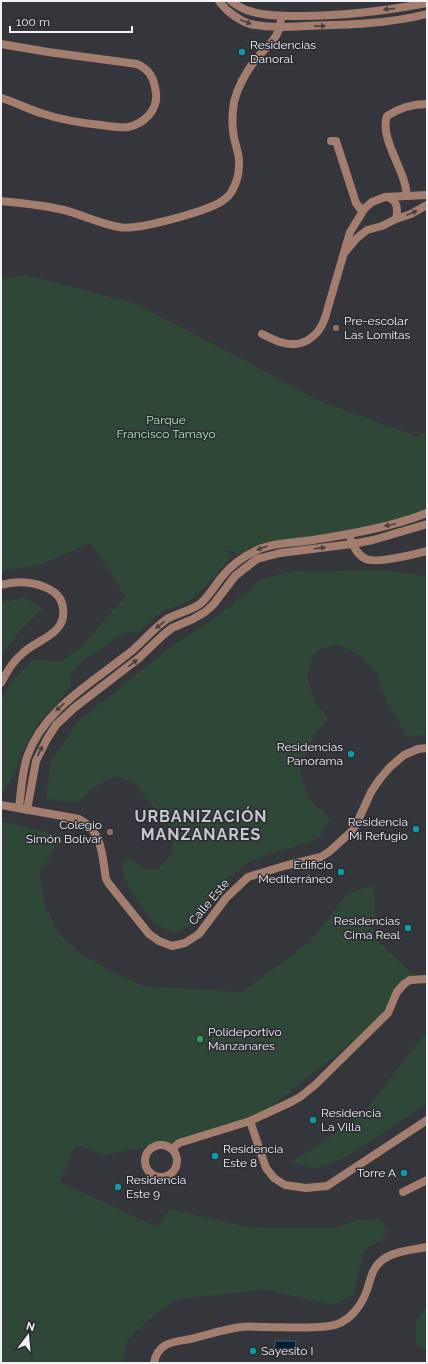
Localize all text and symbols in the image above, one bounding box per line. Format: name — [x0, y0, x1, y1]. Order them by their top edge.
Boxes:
one-way arrow — [383, 6, 395, 13]
scale bar — [10, 8, 132, 34]
text: 100 m — [16, 15, 50, 29]
one-way arrow — [241, 19, 253, 25]
one-way arrow — [314, 23, 327, 29]
place label: Residencias Danoral — [250, 38, 316, 66]
marker: Residencias Danoral — [237, 47, 247, 57]
one-way arrow — [406, 210, 417, 216]
place label: Pre-escolar Las Lomitas — [344, 314, 411, 342]
marker: Pre-escolar Las Lomitas — [331, 323, 341, 333]
park label: Parque Francisco Tamayo — [116, 413, 216, 441]
one-way arrow — [384, 522, 396, 528]
one-way arrow — [314, 545, 326, 551]
one-way arrow — [256, 546, 268, 552]
one-way arrow — [155, 621, 166, 629]
one-way arrow — [128, 659, 139, 667]
one-way arrow — [55, 703, 65, 712]
place label: Residencias Panorama — [277, 740, 343, 768]
one-way arrow — [37, 745, 44, 757]
marker: Residencias Panorama — [346, 749, 356, 759]
district label: URBANIZACIÓN MANZANARES — [134, 806, 268, 844]
place label: Residencia Mi Refugio — [348, 815, 408, 843]
place label: Colegio Simón Bolívar — [26, 818, 103, 846]
marker: Residencia Mi Refugio — [411, 824, 421, 834]
marker: Colegio Simón Bolívar — [105, 827, 115, 837]
place label: Edificio Mediterráneo — [258, 858, 333, 886]
marker: Edificio Mediterráneo — [336, 867, 346, 877]
street label: Calle Este — [186, 876, 232, 928]
place label: Residencias Cima Real — [334, 914, 401, 942]
marker: Residencias Cima Real — [403, 923, 413, 933]
place label: Polideportivo Manzanares — [208, 1025, 282, 1053]
marker: Polideportivo Manzanares — [195, 1034, 205, 1044]
place label: Residencia La Villa — [321, 1106, 381, 1134]
marker: Residencia La Villa — [308, 1115, 318, 1125]
place label: Residencia Este 8 — [223, 1142, 283, 1170]
marker: Residencia Este 8 — [210, 1151, 220, 1161]
place label: Torre A — [357, 1166, 396, 1180]
marker: Torre A — [399, 1168, 409, 1178]
place label: Residencia Este 9 — [126, 1173, 186, 1201]
marker: Residencia Este 9 — [113, 1182, 123, 1192]
north arrow — [8, 1316, 48, 1356]
text: N — [25, 1319, 36, 1334]
place label: Sayesito I — [261, 1344, 313, 1358]
marker: Sayesito I — [248, 1346, 258, 1356]

